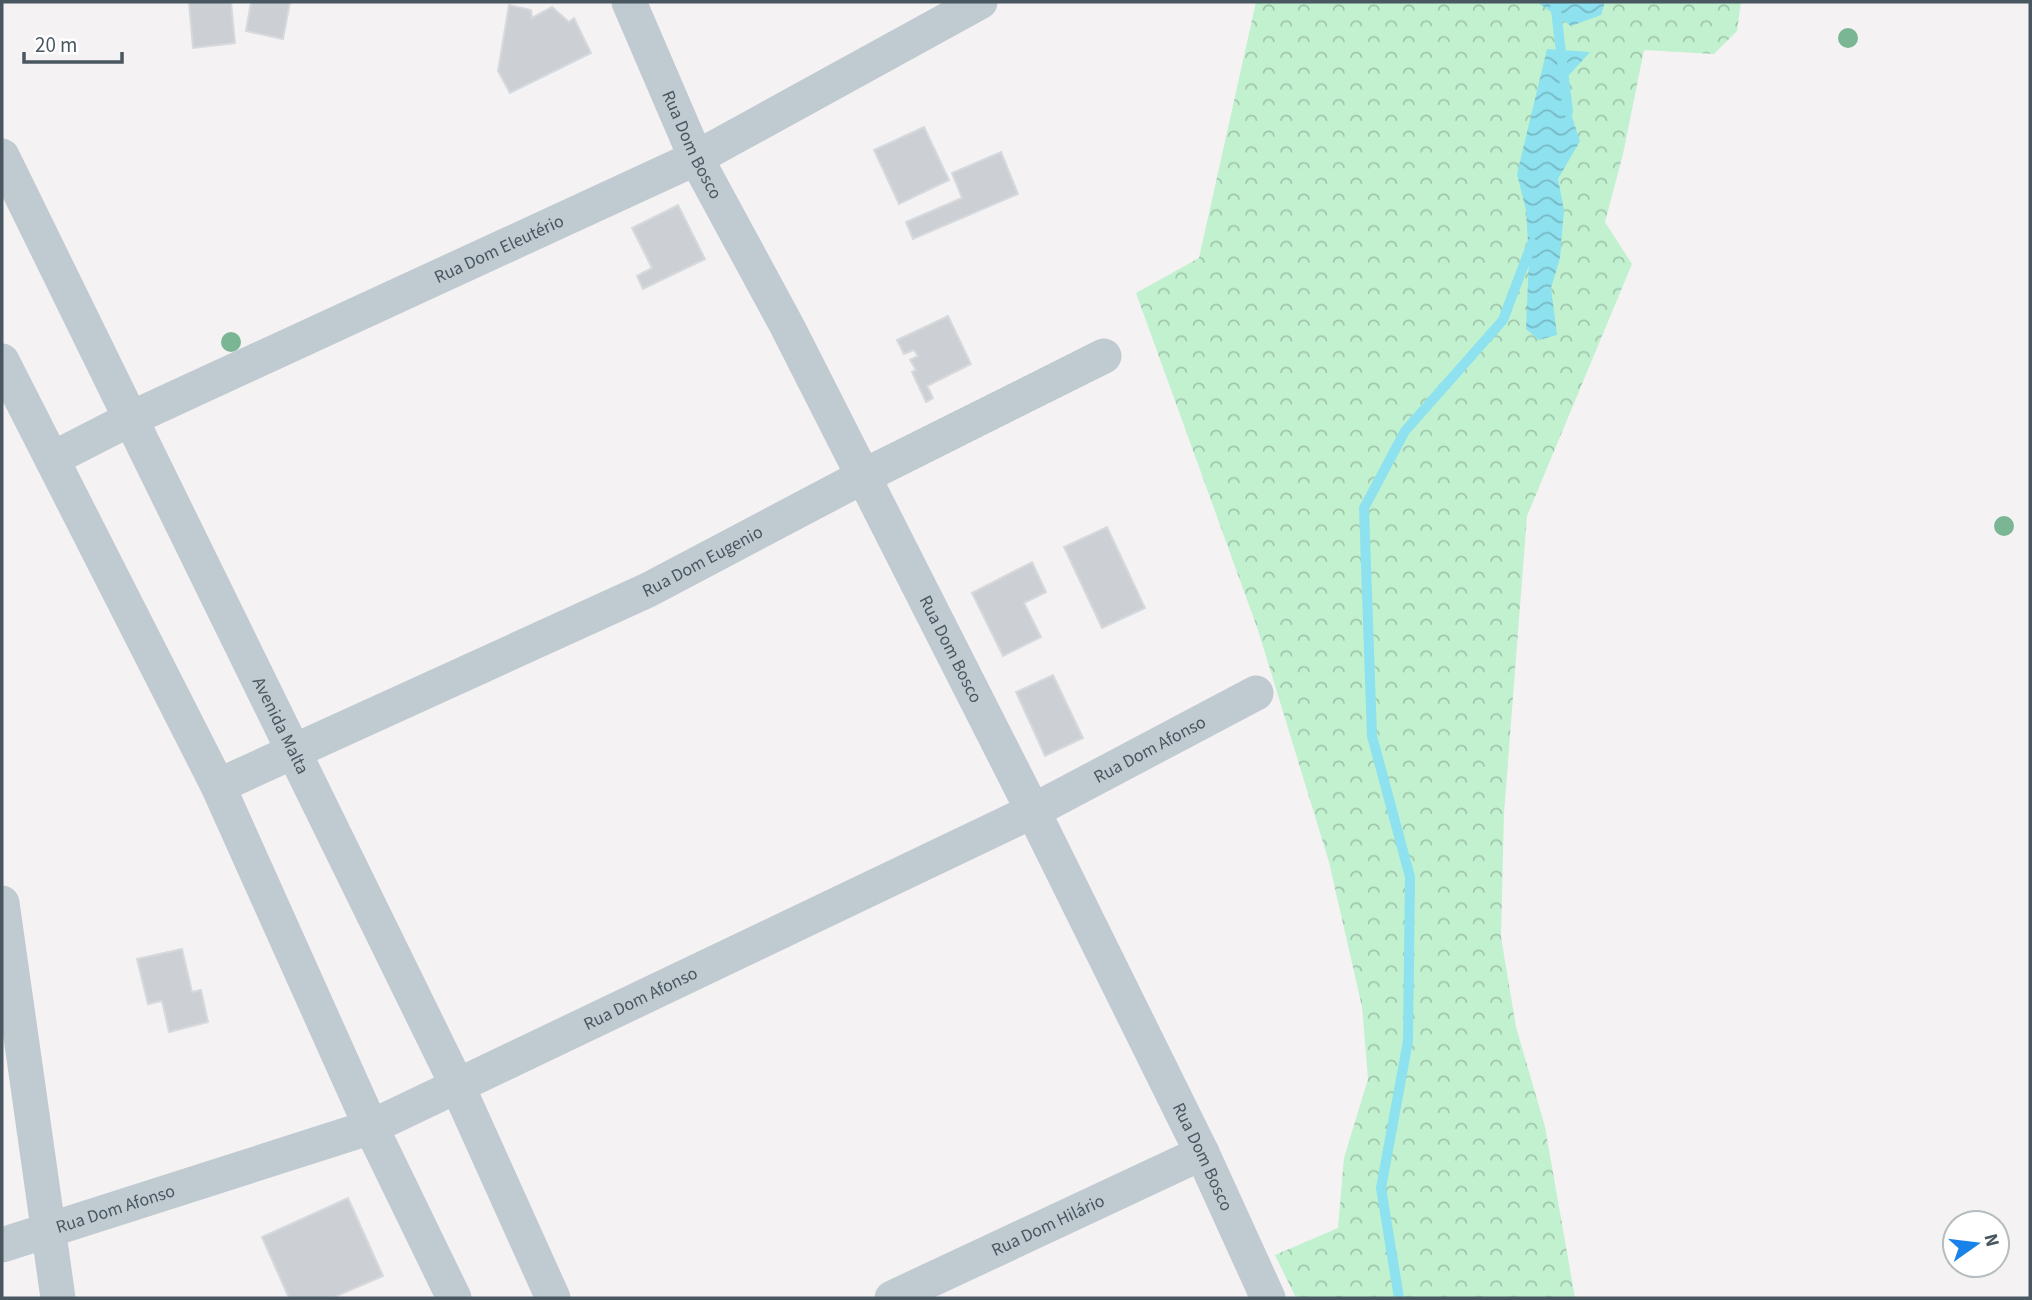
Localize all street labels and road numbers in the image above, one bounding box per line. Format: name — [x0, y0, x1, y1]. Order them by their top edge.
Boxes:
street label: Rua Dom Bosco — [655, 87, 728, 204]
street label: Rua Dom Eleutério — [430, 209, 568, 290]
street label: Rua Dom Eugenio — [638, 520, 767, 604]
street label: Rua Dom Bosco — [913, 591, 988, 707]
street label: Avenida Malta — [246, 673, 315, 778]
street label: Rua Dom Afonso — [1089, 710, 1210, 790]
street label: Rua Dom Afonso — [579, 961, 702, 1037]
street label: Rua Dom Bosco — [1166, 1098, 1239, 1215]
street label: Rua Dom Afonso — [53, 1178, 178, 1240]
street label: Rua Dom Hilário — [987, 1188, 1109, 1263]

